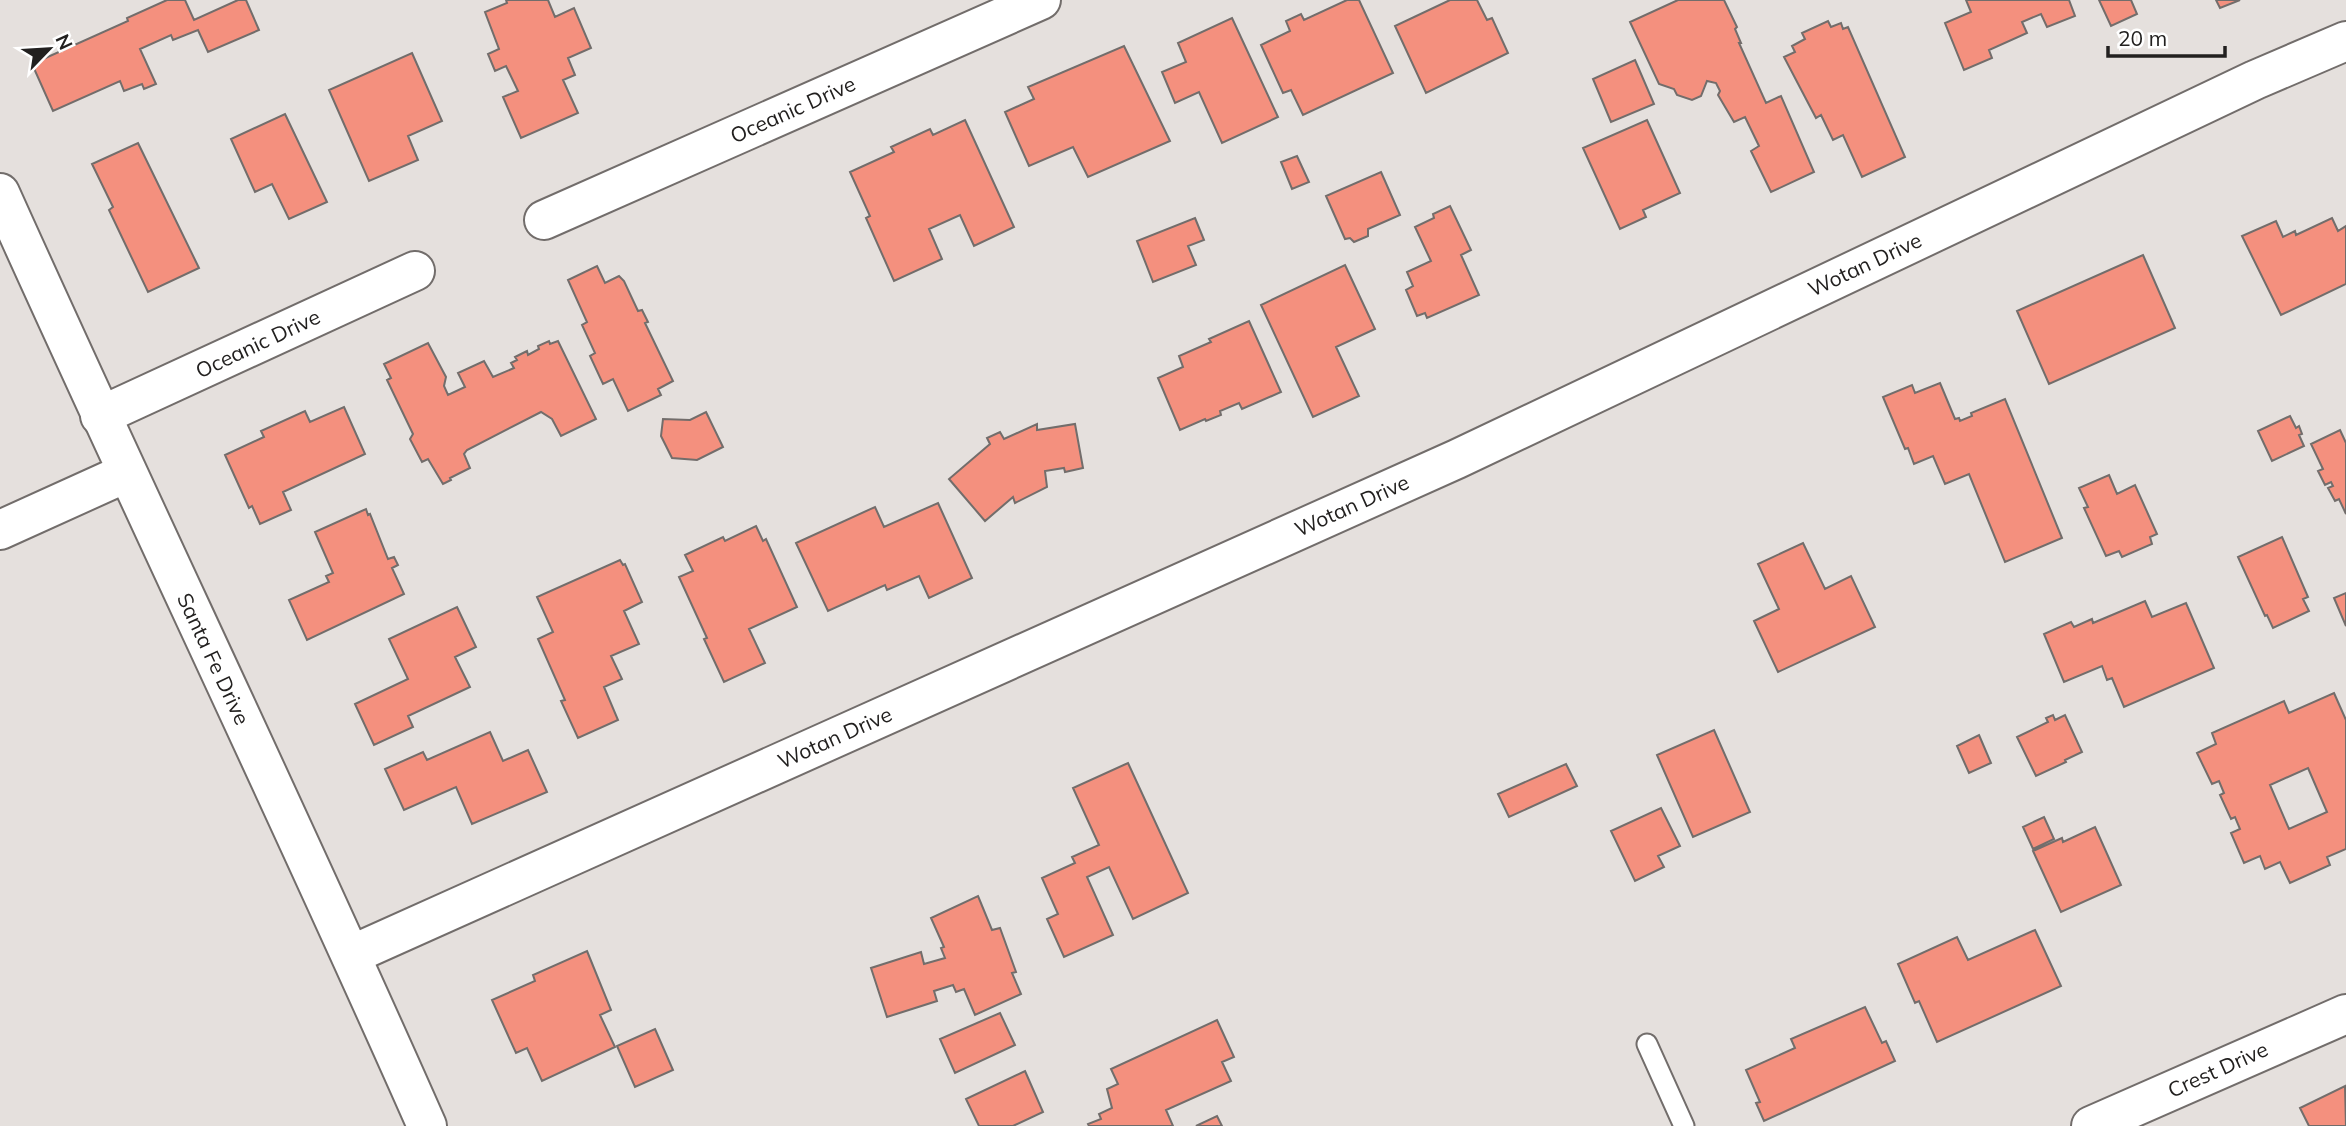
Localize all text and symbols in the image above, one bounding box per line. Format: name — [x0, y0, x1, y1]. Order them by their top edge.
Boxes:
north arrow — [14, 14, 84, 84]
scale bar — [2108, 14, 2225, 58]
text: 20 m — [2118, 25, 2167, 51]
text: N — [50, 30, 78, 53]
street label: Oceanic Drive — [726, 70, 859, 148]
street label: Wotan Drive — [1804, 226, 1926, 302]
street label: Oceanic Drive — [191, 303, 324, 383]
street label: Wotan Drive — [1290, 468, 1413, 542]
street label: Santa Fe Drive — [172, 589, 256, 729]
street label: Wotan Drive — [773, 700, 896, 774]
street label: Crest Drive — [2163, 1035, 2272, 1103]

